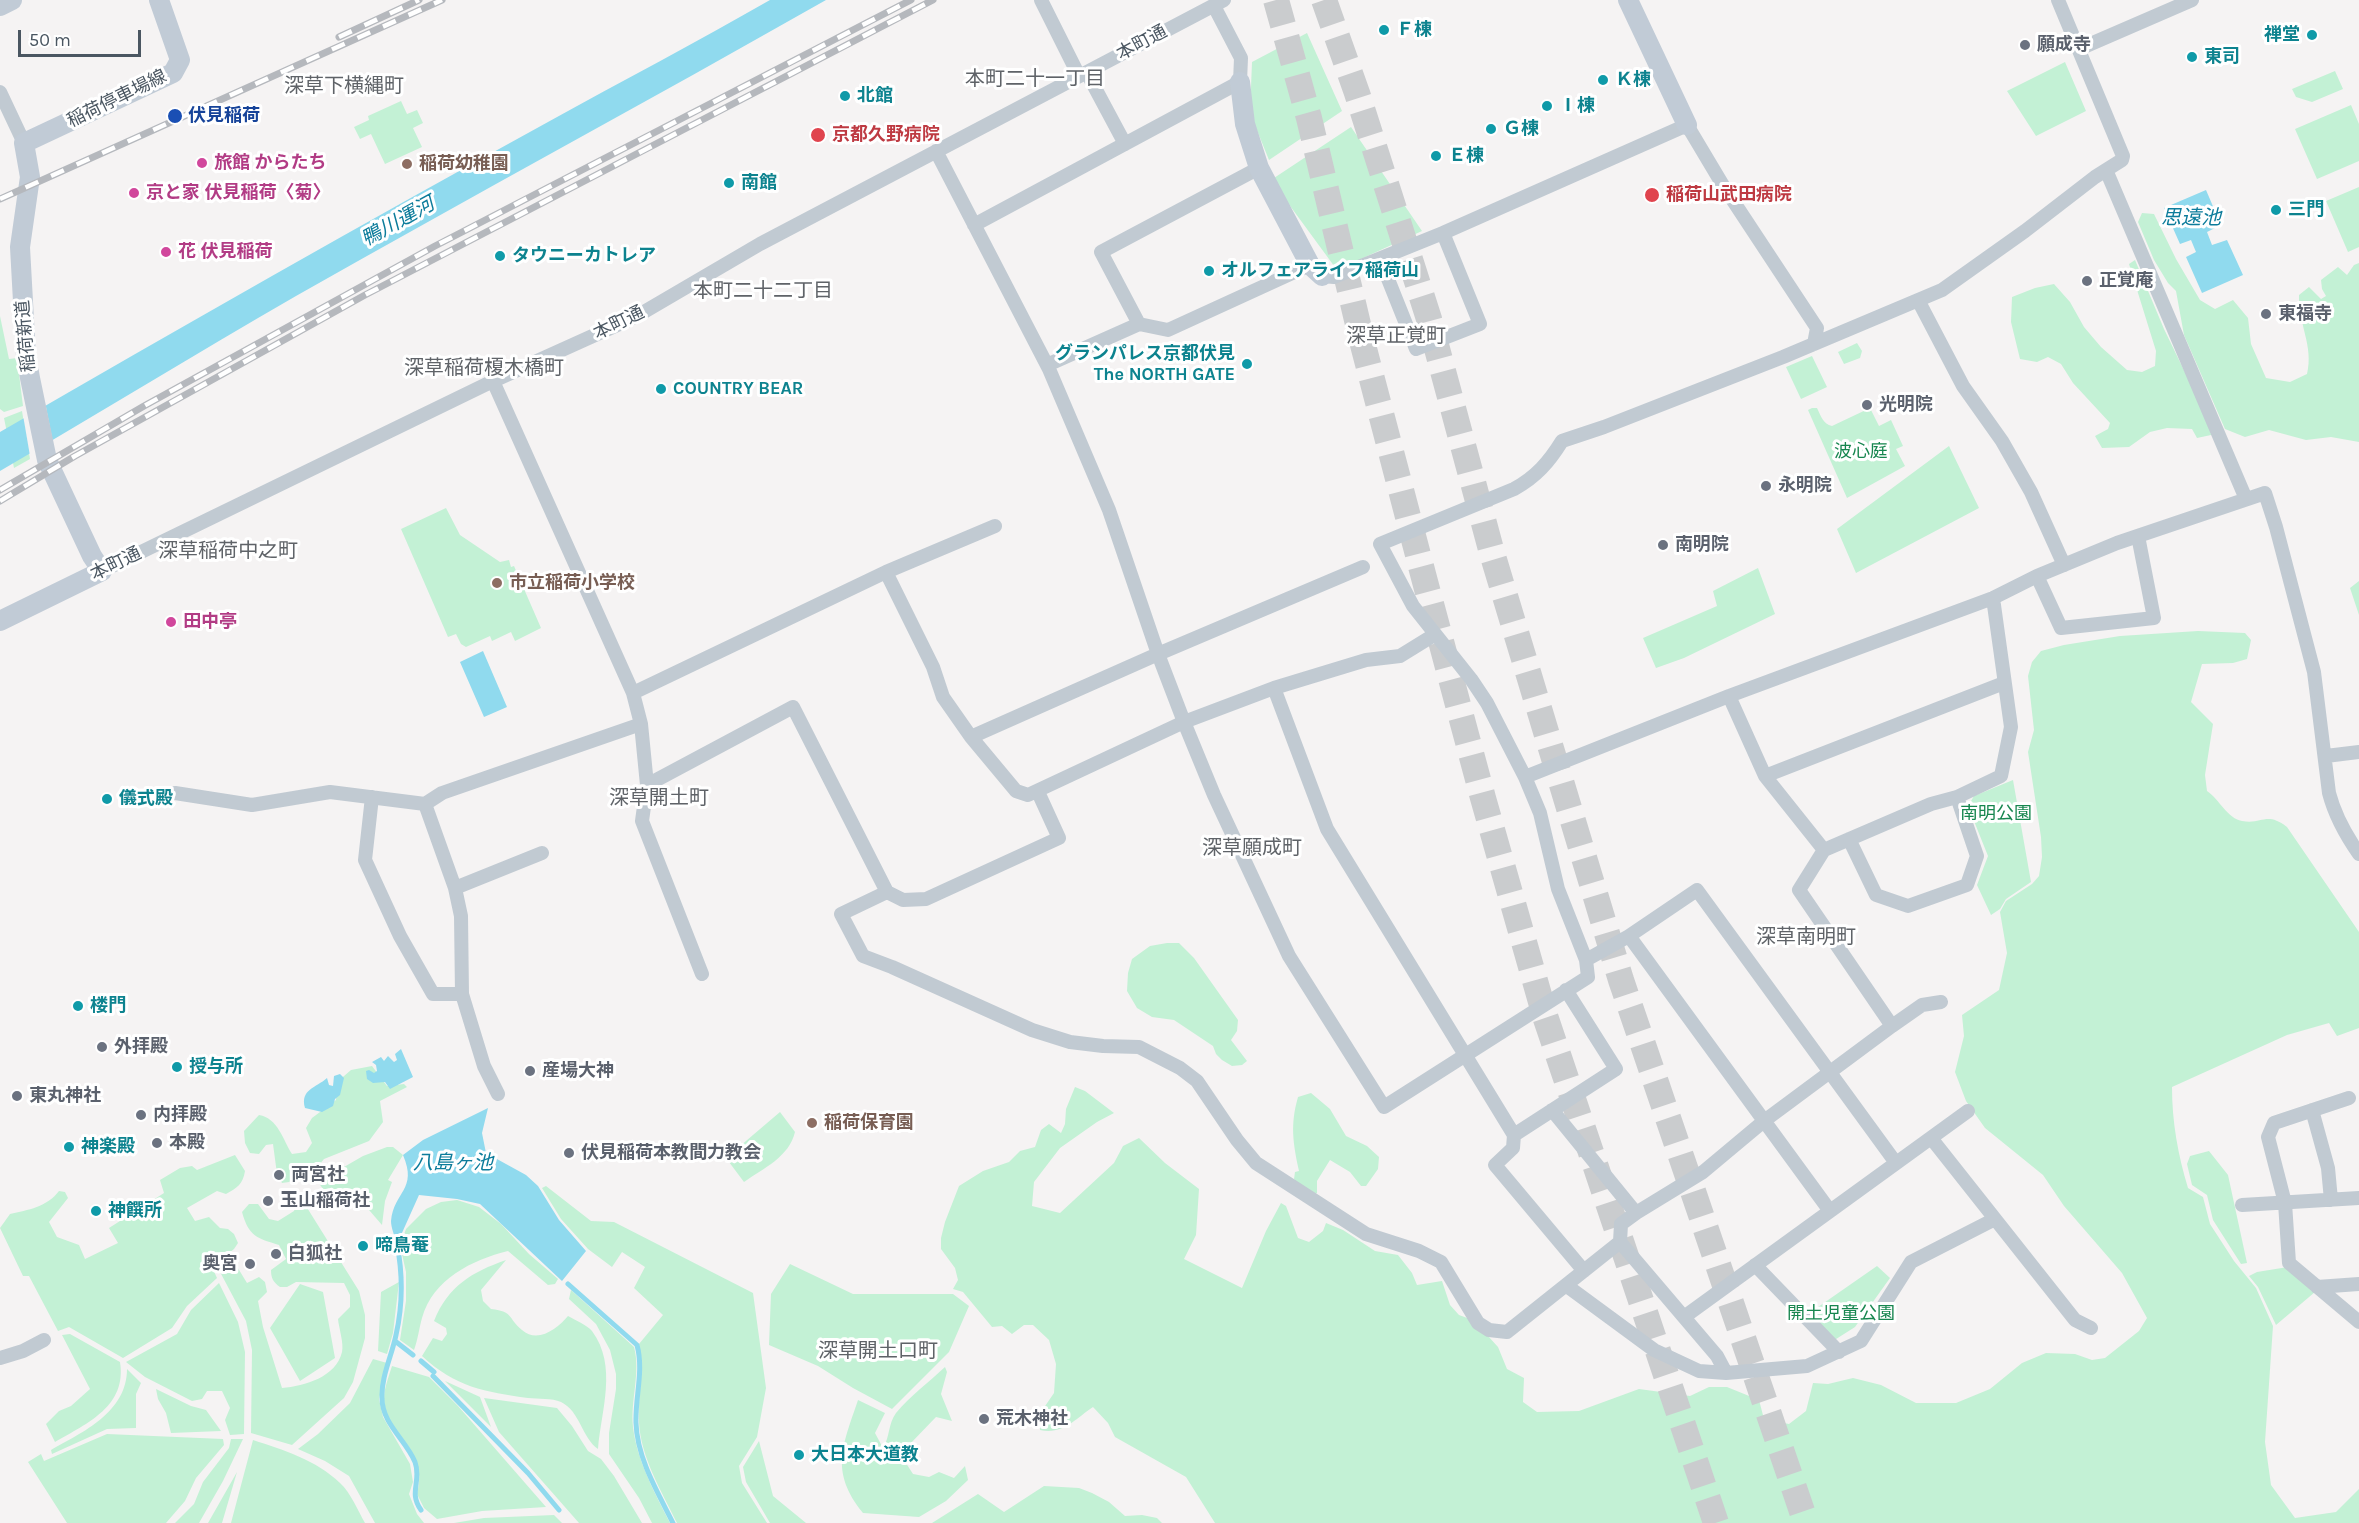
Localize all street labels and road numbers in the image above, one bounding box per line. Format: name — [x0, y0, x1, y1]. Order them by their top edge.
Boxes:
street label: 本町通 — [1113, 21, 1171, 65]
street label: 稲荷停車場線 — [64, 66, 170, 132]
street label: 稲荷新道 — [12, 299, 40, 373]
street label: 本町通 — [590, 301, 648, 345]
street label: 本町通 — [87, 542, 145, 586]

